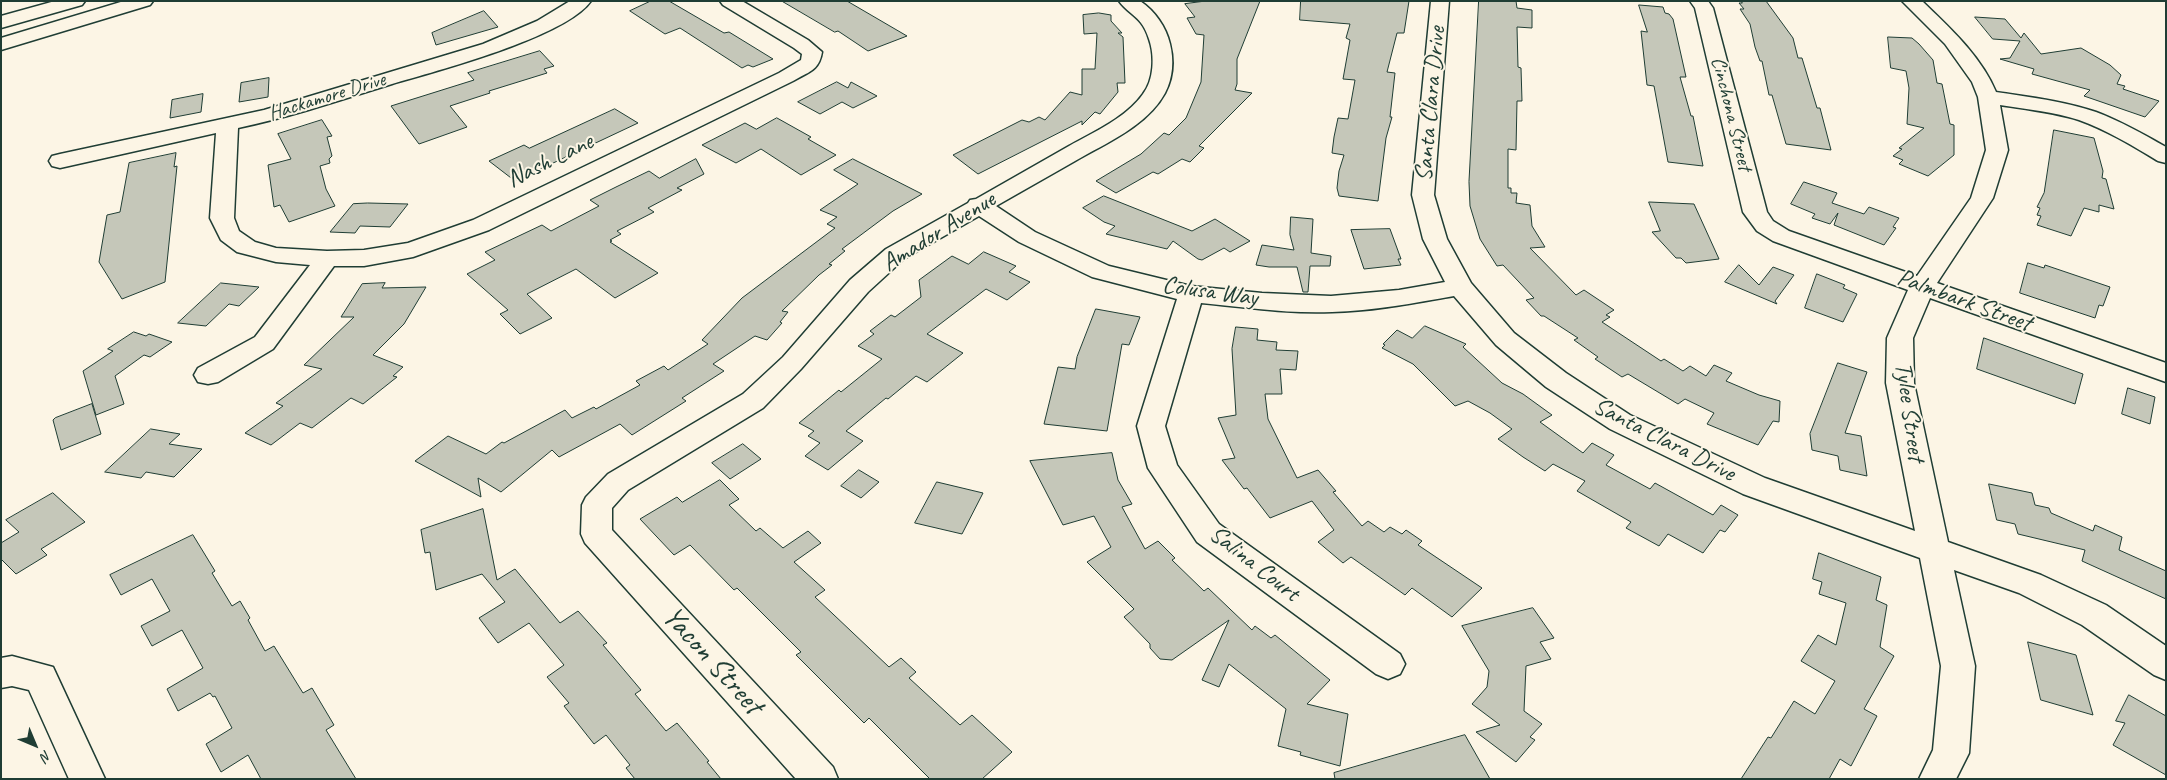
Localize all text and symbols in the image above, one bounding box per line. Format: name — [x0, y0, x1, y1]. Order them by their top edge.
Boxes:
street label: Santa Clara Drive — [1409, 25, 1453, 183]
street label: Cinchona Street — [1705, 54, 1757, 174]
street label: Hackamore Drive — [266, 67, 388, 127]
street label: Nash Lane — [502, 127, 598, 195]
street label: Amador Avenue — [877, 185, 1001, 279]
street label: Palmbark Street — [1893, 263, 2035, 339]
street label: Colusa Way — [1160, 270, 1260, 314]
street label: Tylee Street — [1887, 361, 1931, 463]
street label: Santa Clara Drive — [1588, 391, 1740, 489]
street label: Salina Court — [1203, 519, 1305, 609]
street label: Yacon Street — [654, 599, 770, 723]
north arrow — [10, 720, 60, 770]
text: N — [37, 747, 55, 765]

